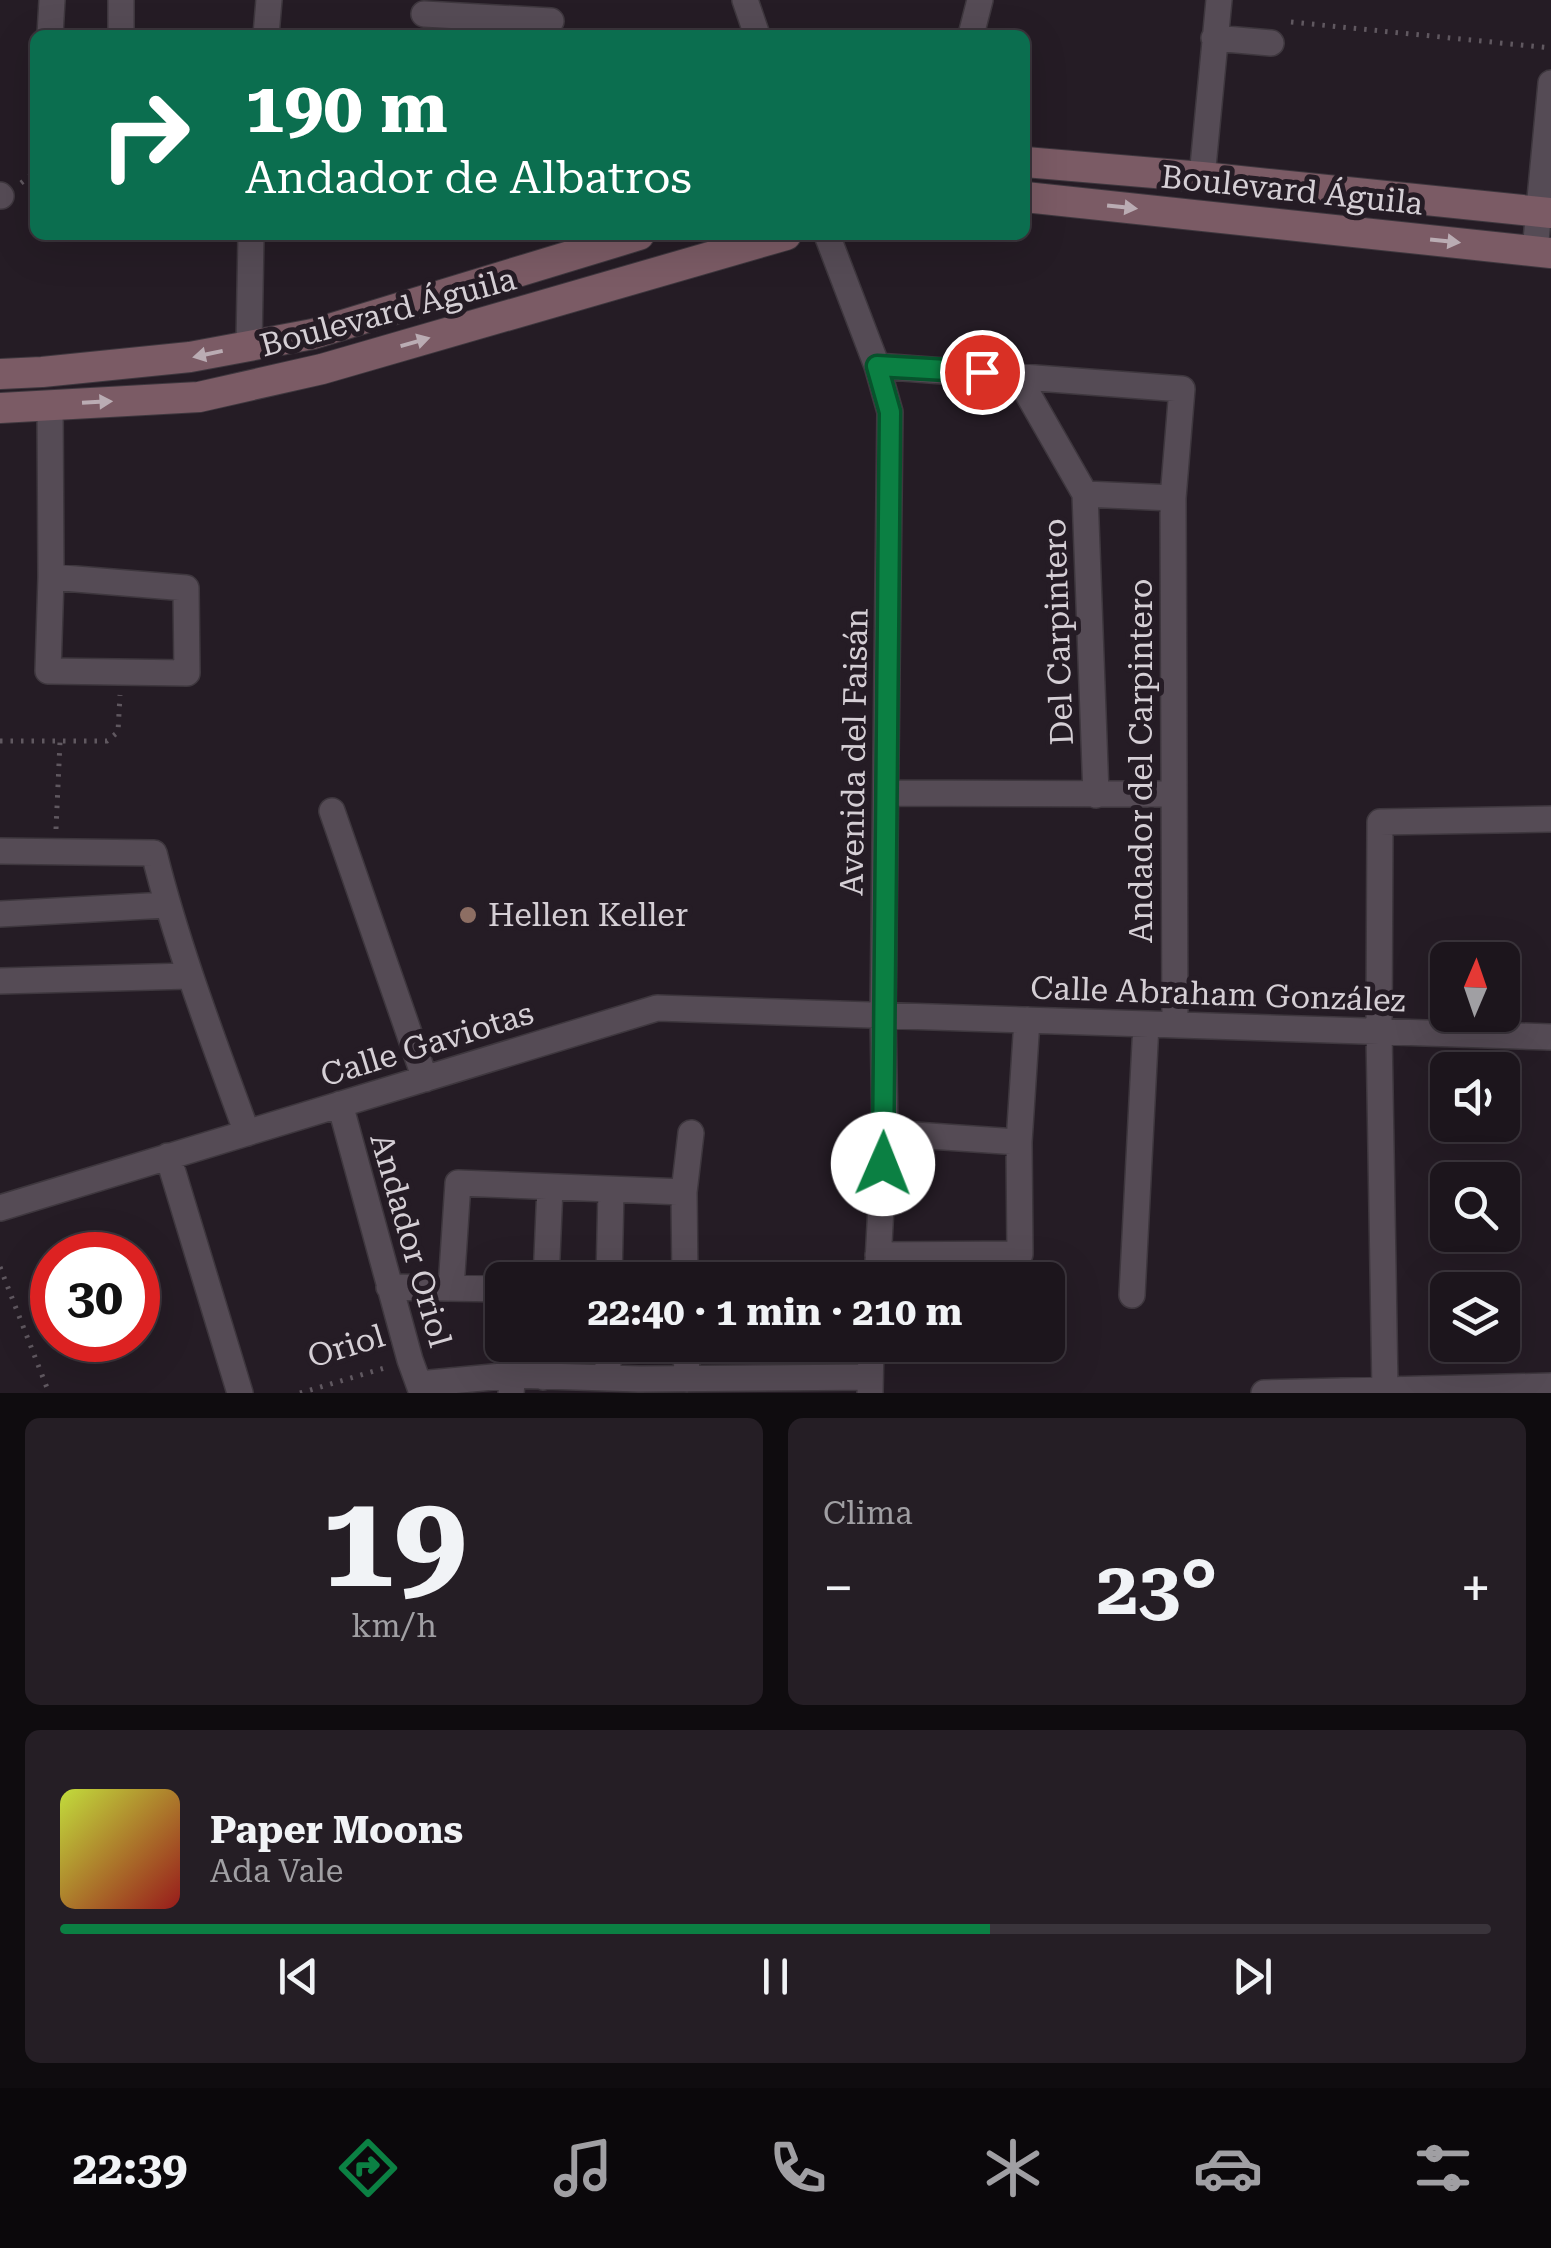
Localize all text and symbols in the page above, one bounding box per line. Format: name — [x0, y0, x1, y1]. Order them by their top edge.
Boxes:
text: 190 m — [245, 67, 448, 149]
icon: right — [80, 70, 210, 200]
text: Andador de Albatros — [245, 151, 692, 204]
street label: Boulevard Águila — [1159, 157, 1425, 223]
one-way arrow — [1107, 199, 1138, 215]
one-way arrow — [1430, 234, 1462, 250]
street label: Boulevard Águila — [256, 260, 520, 364]
pin — [940, 330, 1025, 415]
one-way arrow — [400, 334, 431, 350]
icon: arrive — [955, 345, 1010, 400]
one-way arrow — [192, 346, 223, 362]
one-way arrow — [82, 394, 114, 410]
street label: Del Carpintero — [1035, 518, 1081, 746]
street label: Andador del Carpintero — [1122, 579, 1160, 943]
street label: Avenida del Faisán — [832, 608, 876, 896]
place label: Hellen Keller — [488, 896, 688, 934]
marker: Hellen Keller — [457, 904, 479, 926]
north arrow — [1430, 942, 1520, 1032]
map controls — [1430, 942, 1520, 1362]
street label: Calle Abraham González — [1030, 968, 1406, 1020]
street label: Calle Gaviotas — [316, 994, 538, 1094]
button: sound — [1430, 1052, 1520, 1142]
position arrow — [831, 1112, 935, 1216]
street label: Andador Oriol — [362, 1129, 460, 1351]
button: search — [1430, 1162, 1520, 1252]
speed limit sign: 30 — [30, 1232, 160, 1362]
button: layers — [1430, 1272, 1520, 1362]
text: 22:40 · 1 min · 210 m — [588, 1290, 962, 1334]
street label: Oriol — [303, 1316, 389, 1376]
text: 19 — [321, 1465, 467, 1618]
text: Clima — [823, 1494, 913, 1532]
text: 23° — [1096, 1544, 1218, 1632]
text: − — [823, 1556, 854, 1620]
text: + — [1460, 1556, 1491, 1620]
text: km/h — [351, 1607, 437, 1645]
text: Paper Moons — [210, 1808, 463, 1852]
text: Ada Vale — [210, 1852, 343, 1890]
icon: previous — [271, 1949, 326, 2004]
icon: pause — [748, 1949, 803, 2004]
icon: next — [1225, 1949, 1280, 2004]
icon: directions — [333, 2133, 403, 2203]
icon: music — [548, 2133, 618, 2203]
icon: phone — [763, 2133, 833, 2203]
icon: climate — [978, 2133, 1048, 2203]
icon: car — [1193, 2133, 1263, 2203]
icon: filters — [1408, 2133, 1478, 2203]
text: 22:39 — [73, 2142, 187, 2195]

